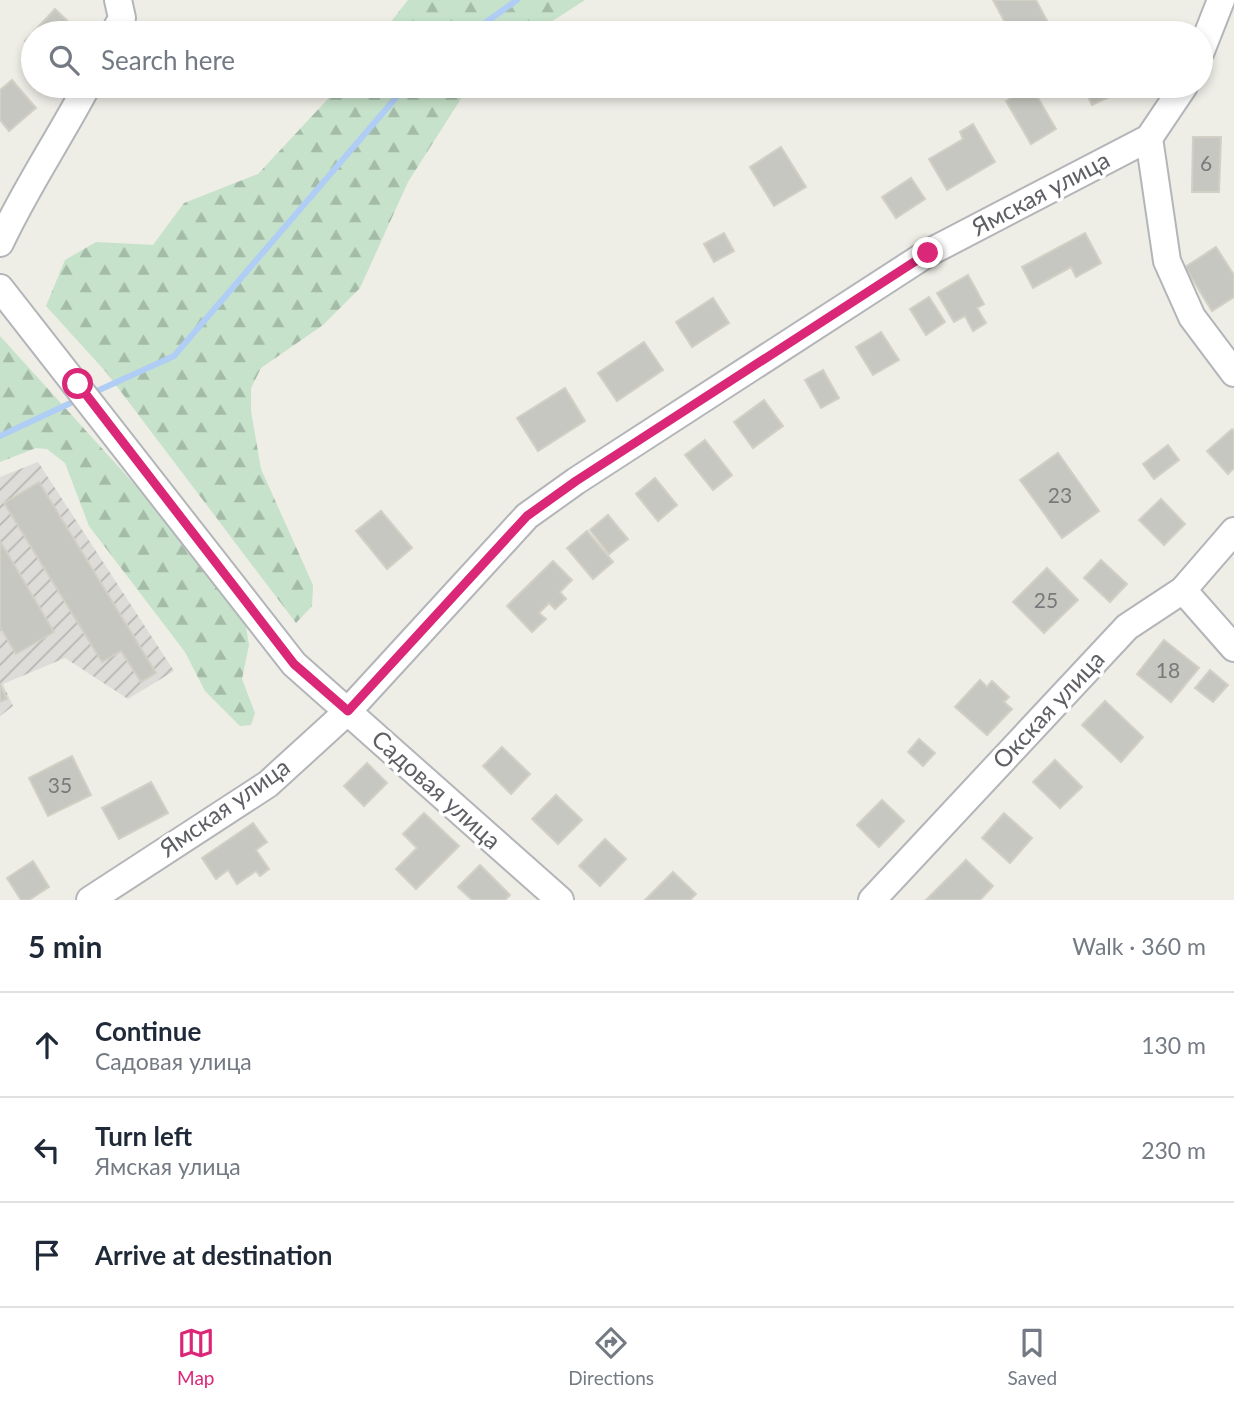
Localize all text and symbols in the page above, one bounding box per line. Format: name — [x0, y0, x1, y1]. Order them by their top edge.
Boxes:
search box — [21, 21, 1213, 98]
icon: search — [45, 41, 83, 79]
text: Search here — [101, 44, 235, 76]
street label: Ямская улица — [965, 144, 1114, 242]
house number: 6 — [1200, 150, 1212, 175]
route end — [912, 237, 943, 268]
route start — [62, 368, 93, 399]
house number: 23 — [1048, 482, 1072, 507]
house number: 25 — [1034, 587, 1058, 612]
street label: Окская улица — [986, 644, 1110, 774]
house number: 18 — [1156, 657, 1180, 682]
street label: Садовая улица — [367, 723, 507, 854]
street label: Ямская улица — [153, 751, 295, 863]
house number: 35 — [48, 772, 72, 797]
text: 5 min — [28, 928, 102, 964]
text: Walk · 360 m — [1072, 932, 1206, 960]
text: Continue — [95, 1015, 201, 1047]
icon: ahead — [28, 1026, 66, 1064]
text: 130 m — [1141, 1031, 1206, 1059]
text: Садовая улица — [95, 1047, 252, 1075]
text: Turn left — [95, 1120, 192, 1152]
icon: left — [28, 1131, 66, 1169]
text: 230 m — [1141, 1136, 1206, 1164]
text: Ямская улица — [95, 1152, 241, 1180]
icon: arrive — [28, 1236, 66, 1274]
text: Arrive at destination — [95, 1239, 332, 1271]
tab: Map — [177, 1324, 215, 1389]
tab: Directions — [568, 1324, 654, 1389]
tab: Saved — [1008, 1324, 1057, 1389]

